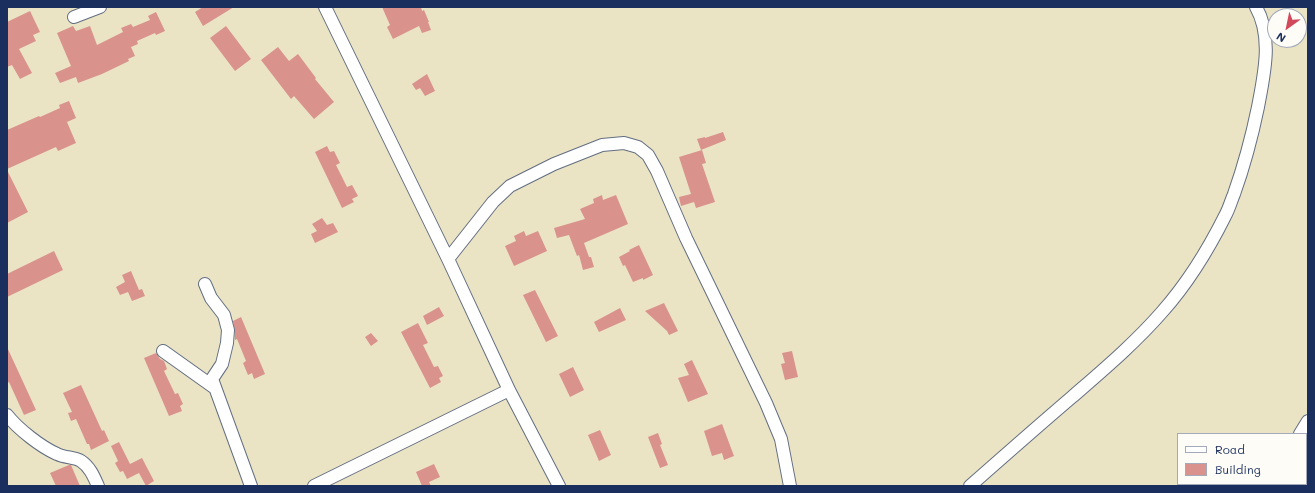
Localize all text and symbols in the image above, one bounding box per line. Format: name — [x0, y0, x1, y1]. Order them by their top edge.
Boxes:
north arrow — [1267, 8, 1307, 48]
text: N — [1273, 29, 1288, 46]
legend — [1177, 433, 1307, 485]
text: Road — [1215, 441, 1245, 457]
text: Building — [1215, 461, 1261, 477]

